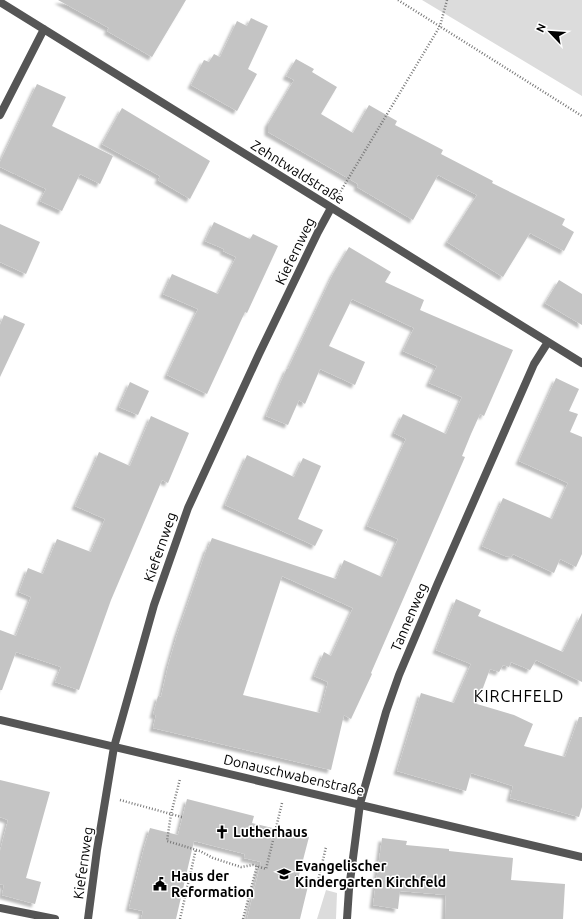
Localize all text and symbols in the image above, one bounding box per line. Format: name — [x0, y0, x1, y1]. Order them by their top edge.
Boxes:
north arrow — [530, 12, 570, 52]
text: N — [534, 22, 548, 34]
street label: Zehntwaldstraße — [248, 137, 348, 207]
street label: Kiefernweg — [272, 215, 318, 287]
street label: Kiefernweg — [141, 510, 179, 584]
street label: Tannenweg — [387, 580, 431, 654]
district label: KIRCHFELD — [474, 687, 564, 705]
street label: Donauschwabenstraße — [222, 751, 366, 799]
church icon: Lutherhaus — [214, 824, 230, 840]
place label: Lutherhaus — [233, 824, 308, 840]
street label: Kiefernweg — [70, 826, 96, 900]
place label: Evangelischer Kindergarten Kirchfeld — [295, 858, 446, 890]
school or university icon: Evangelischer Kindergarten Kirchfeld — [276, 866, 292, 882]
place label: Haus der Reformation — [171, 868, 254, 900]
public building icon: Haus der Reformation — [152, 876, 168, 892]

